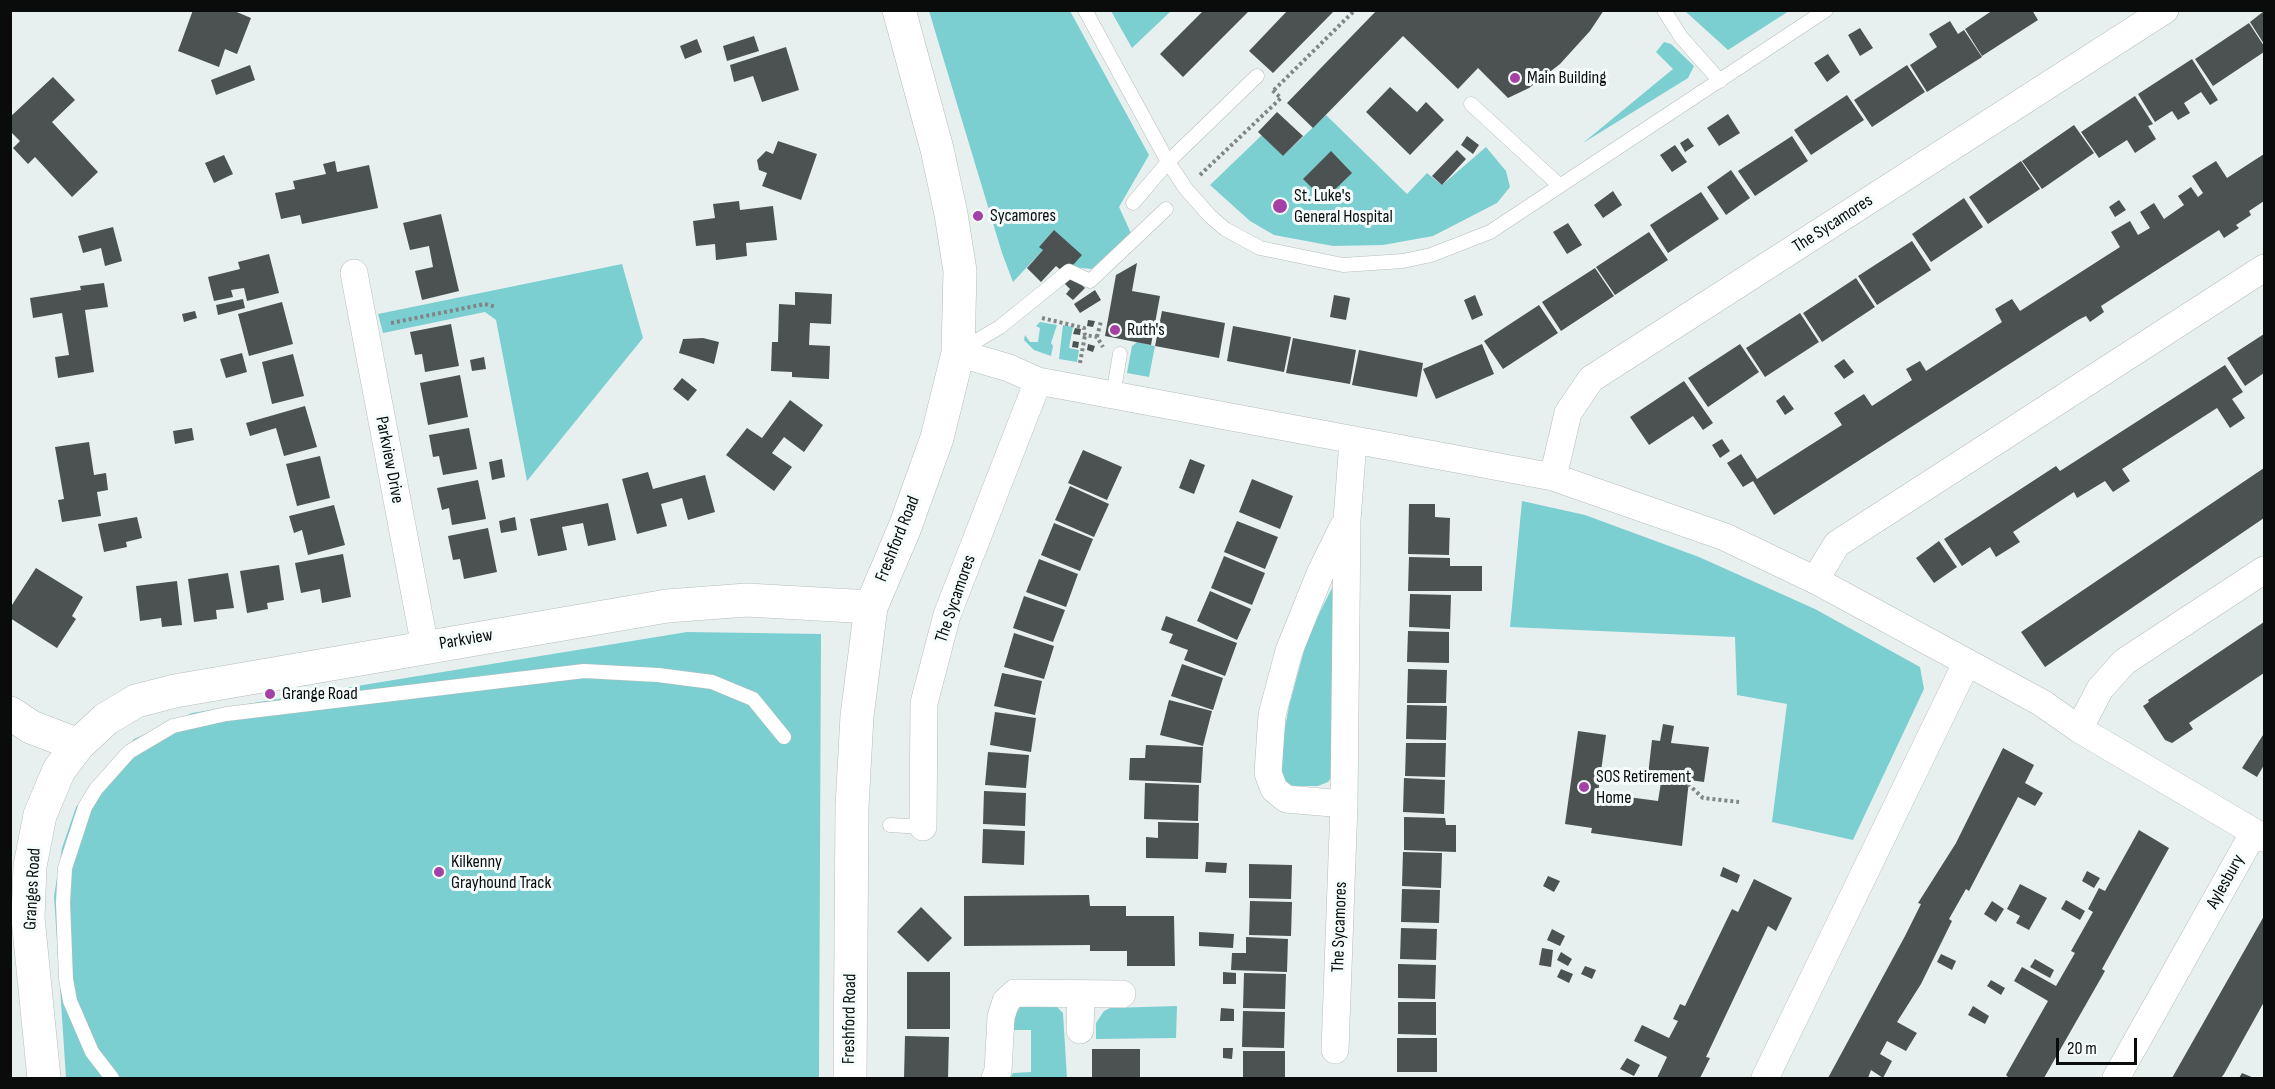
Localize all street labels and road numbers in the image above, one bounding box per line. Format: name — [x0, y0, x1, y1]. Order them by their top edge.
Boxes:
street label: The Sycamores — [1789, 190, 1877, 258]
street label: Parkview Drive — [370, 415, 408, 505]
street label: Freshford Road — [871, 493, 925, 585]
street label: The Sycamores — [931, 553, 981, 645]
street label: Parkview — [438, 625, 494, 655]
street label: Granges Road — [20, 847, 46, 931]
street label: Aylesbury — [2202, 851, 2250, 913]
street label: The Sycamores — [1328, 881, 1352, 973]
street label: Freshford Road — [838, 974, 862, 1064]

